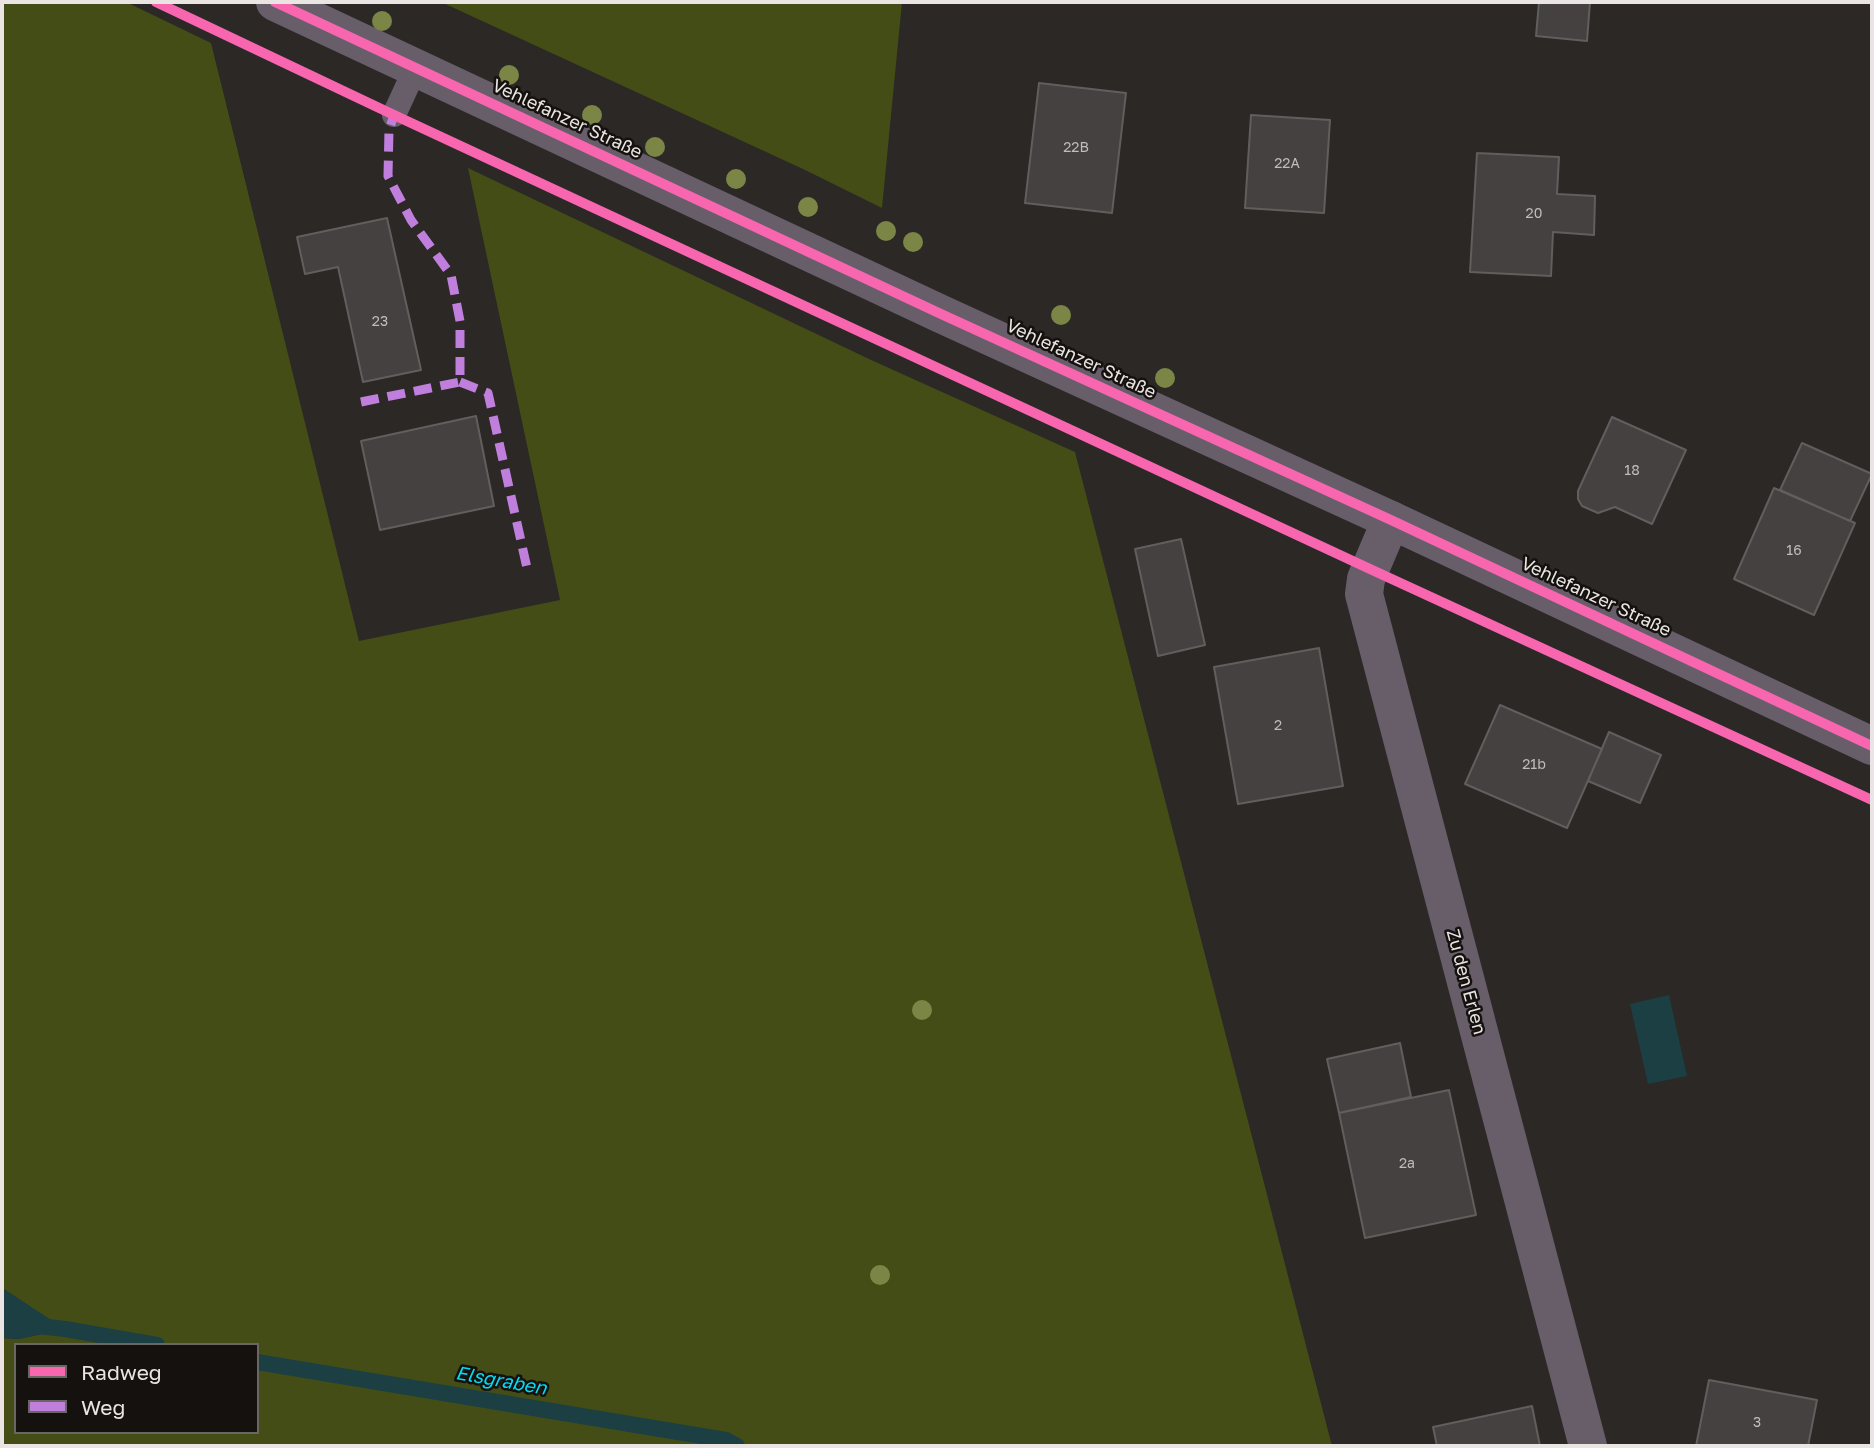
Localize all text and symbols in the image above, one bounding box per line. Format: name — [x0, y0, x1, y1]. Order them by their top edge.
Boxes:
street label: Vehlefanzer Straße — [488, 75, 646, 163]
house number: 22B — [1063, 140, 1089, 156]
house number: 22A — [1274, 156, 1300, 172]
house number: 20 — [1526, 206, 1542, 222]
house number: 23 — [372, 314, 388, 330]
street label: Vehlefanzer Straße — [1002, 315, 1160, 403]
house number: 18 — [1624, 463, 1640, 479]
house number: 16 — [1786, 543, 1802, 559]
street label: Vehlefanzer Straße — [1517, 553, 1675, 641]
house number: 2 — [1274, 718, 1282, 734]
house number: 21b — [1522, 757, 1546, 773]
street label: Zu den Erlen — [1442, 927, 1490, 1037]
house number: 2a — [1399, 1156, 1415, 1172]
legend — [14, 1343, 259, 1434]
text: Radweg — [81, 1359, 162, 1385]
water label: Elsgraben — [454, 1362, 548, 1400]
text: Weg — [81, 1394, 125, 1420]
house number: 3 — [1753, 1415, 1761, 1431]

